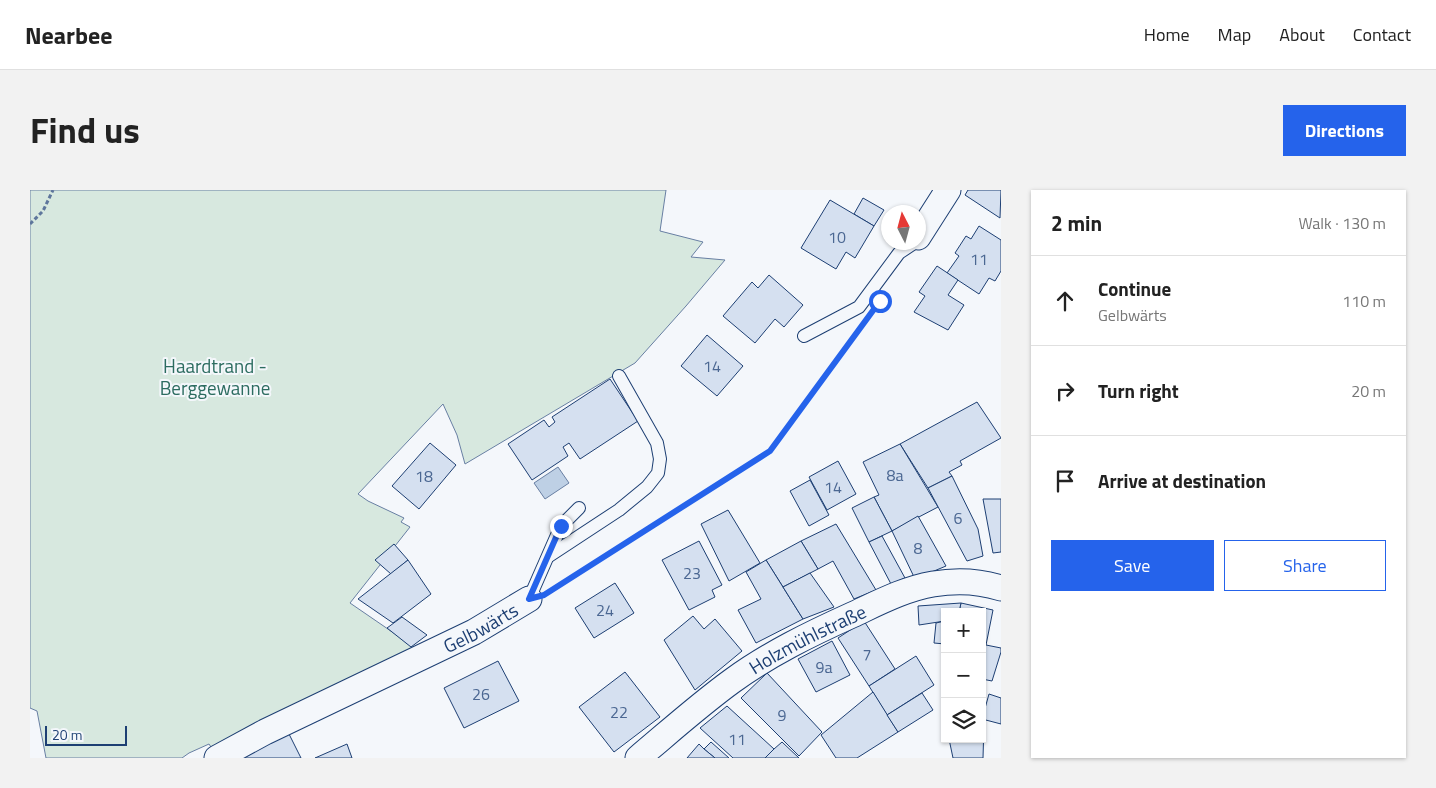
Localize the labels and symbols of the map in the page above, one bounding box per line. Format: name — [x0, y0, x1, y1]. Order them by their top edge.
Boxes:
north arrow — [881, 205, 926, 250]
house number: 10 — [828, 225, 846, 249]
house number: 11 — [970, 247, 988, 271]
route start — [869, 290, 892, 313]
park label: Haardtrand - Berggewanne — [160, 351, 270, 402]
house number: 14 — [703, 354, 721, 378]
house number: 8a — [887, 463, 903, 487]
house number: 18 — [415, 464, 433, 488]
house number: 14 — [824, 475, 842, 499]
house number: 6 — [954, 506, 963, 530]
route end — [550, 515, 573, 538]
house number: 8 — [914, 536, 923, 560]
house number: 23 — [683, 561, 701, 585]
street label: Gelbwärts — [438, 595, 523, 659]
street label: Holzmühlstraße — [743, 596, 870, 681]
house number: 24 — [596, 598, 614, 622]
house number: 7 — [863, 642, 871, 666]
house number: 9a — [816, 655, 832, 679]
house number: 26 — [472, 682, 490, 706]
house number: 22 — [610, 700, 628, 724]
house number: 9 — [778, 703, 787, 727]
scale bar — [45, 723, 128, 746]
house number: 11 — [728, 727, 746, 751]

